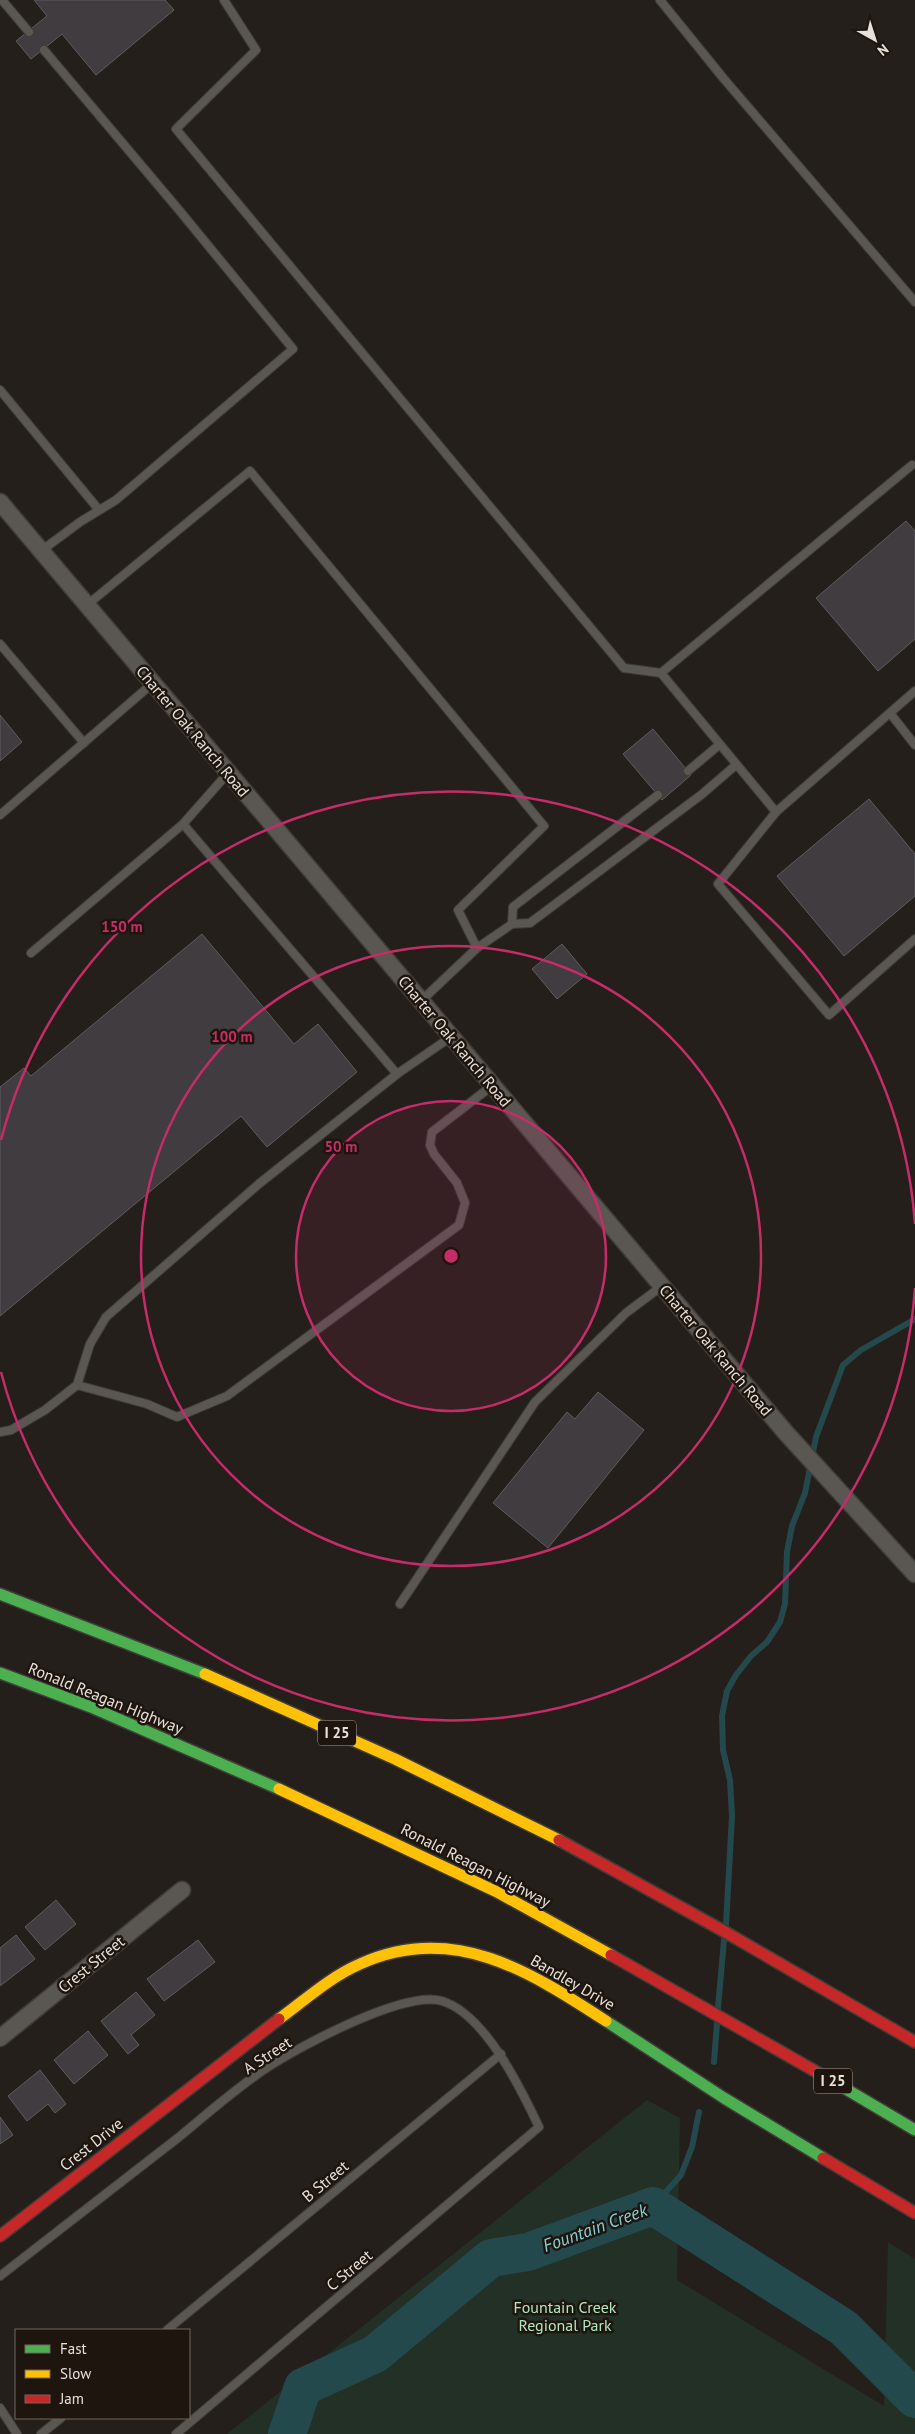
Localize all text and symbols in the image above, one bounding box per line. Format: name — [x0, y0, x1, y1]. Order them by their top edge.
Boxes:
north arrow — [850, 15, 900, 65]
text: N — [874, 40, 892, 60]
street label: Charter Oak Ranch Road — [132, 661, 254, 801]
text: 150 m — [101, 917, 143, 936]
street label: Charter Oak Ranch Road — [394, 971, 516, 1111]
text: 100 m — [211, 1027, 253, 1046]
text: 50 m — [325, 1137, 357, 1156]
centre of rings — [442, 1247, 460, 1265]
street label: Charter Oak Ranch Road — [655, 1280, 777, 1420]
street label: Ronald Reagan Highway — [26, 1658, 187, 1738]
road number: I 25 — [318, 1720, 356, 1746]
street label: Ronald Reagan Highway — [398, 1819, 555, 1912]
street label: Crest Street — [54, 1931, 129, 1997]
street label: Bandley Drive — [527, 1950, 619, 2014]
street label: A Street — [239, 2032, 296, 2078]
road number: I 25 — [814, 2068, 852, 2094]
street label: Crest Drive — [55, 2113, 127, 2175]
street label: B Street — [298, 2155, 353, 2206]
water label: Fountain Creek — [539, 2198, 651, 2257]
street label: C Street — [322, 2245, 376, 2295]
park label: Fountain Creek Regional Park — [514, 2297, 617, 2335]
legend — [15, 2329, 190, 2419]
text: Fast — [60, 2339, 87, 2358]
text: Slow — [60, 2364, 91, 2383]
text: Jam — [59, 2389, 84, 2408]

